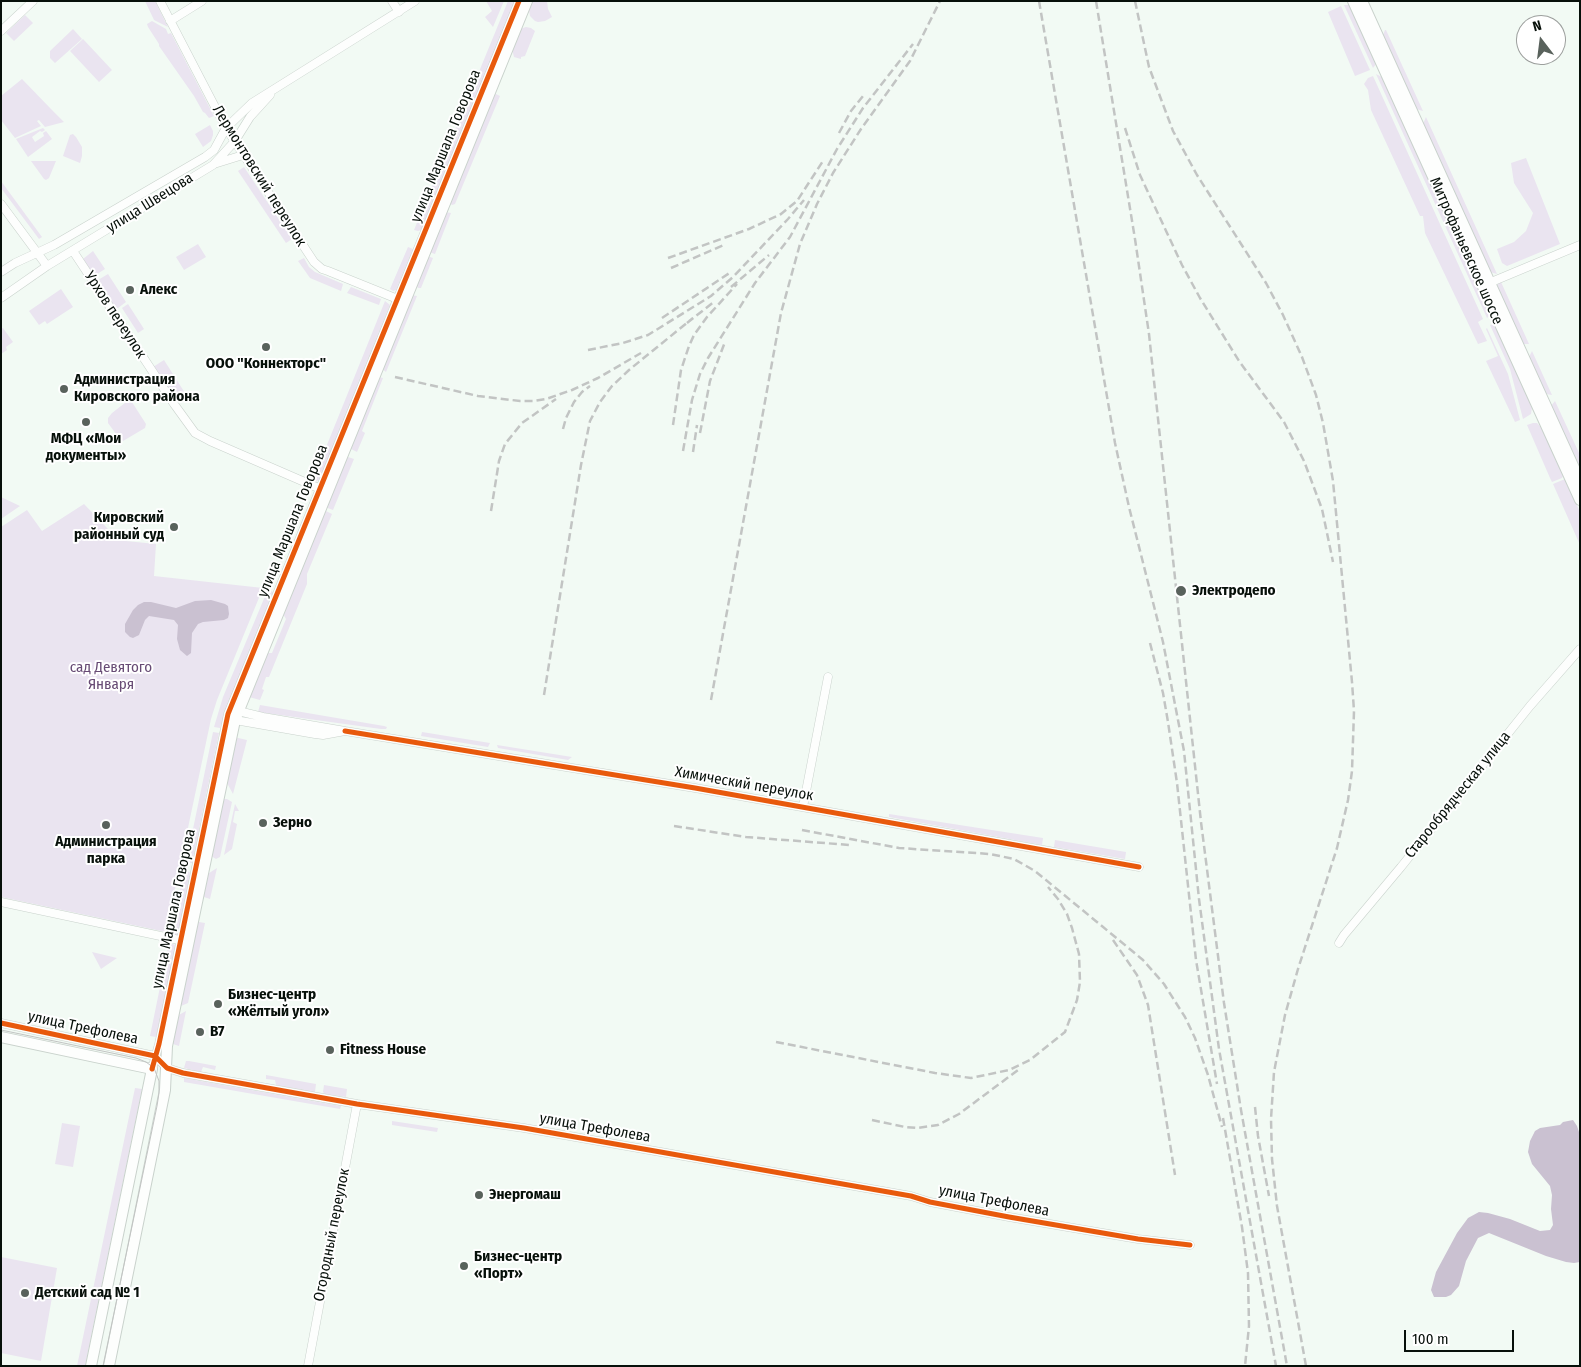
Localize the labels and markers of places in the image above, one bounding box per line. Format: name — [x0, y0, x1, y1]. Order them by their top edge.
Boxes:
place label: Алекс — [140, 281, 177, 299]
marker: Алекс — [124, 284, 136, 296]
marker: ООО "Коннекторс" — [260, 341, 272, 353]
place label: ООО "Коннекторс" — [206, 355, 326, 373]
place label: Администрация Кировского района — [74, 371, 200, 406]
marker: Администрация Кировского района — [58, 383, 70, 395]
marker: МФЦ «Мои документы» — [80, 416, 92, 428]
place label: МФЦ «Мои документы» — [46, 430, 126, 465]
place label: Кировский районный суд — [74, 509, 164, 544]
marker: Кировский районный суд — [168, 521, 180, 533]
place label: Электродепо — [1192, 582, 1276, 600]
marker: Электродепо — [1174, 584, 1188, 598]
place label: Зерно — [273, 814, 312, 832]
marker: Зерно — [257, 817, 269, 829]
marker: Администрация парка — [100, 819, 112, 831]
place label: Администрация парка — [55, 833, 157, 868]
place label: Бизнес-центр «Жёлтый угол» — [228, 986, 329, 1021]
marker: Бизнес-центр «Жёлтый угол» — [212, 998, 224, 1010]
place label: В7 — [210, 1023, 224, 1041]
marker: В7 — [194, 1026, 206, 1038]
place label: Fitness House — [340, 1041, 426, 1059]
marker: Fitness House — [324, 1044, 336, 1056]
place label: Энергомаш — [489, 1186, 561, 1204]
marker: Энергомаш — [473, 1189, 485, 1201]
place label: Бизнес-центр «Порт» — [474, 1248, 562, 1283]
marker: Бизнес-центр «Порт» — [458, 1260, 470, 1272]
place label: Детский сад № 1 — [35, 1284, 140, 1302]
marker: Детский сад № 1 — [19, 1287, 31, 1299]

